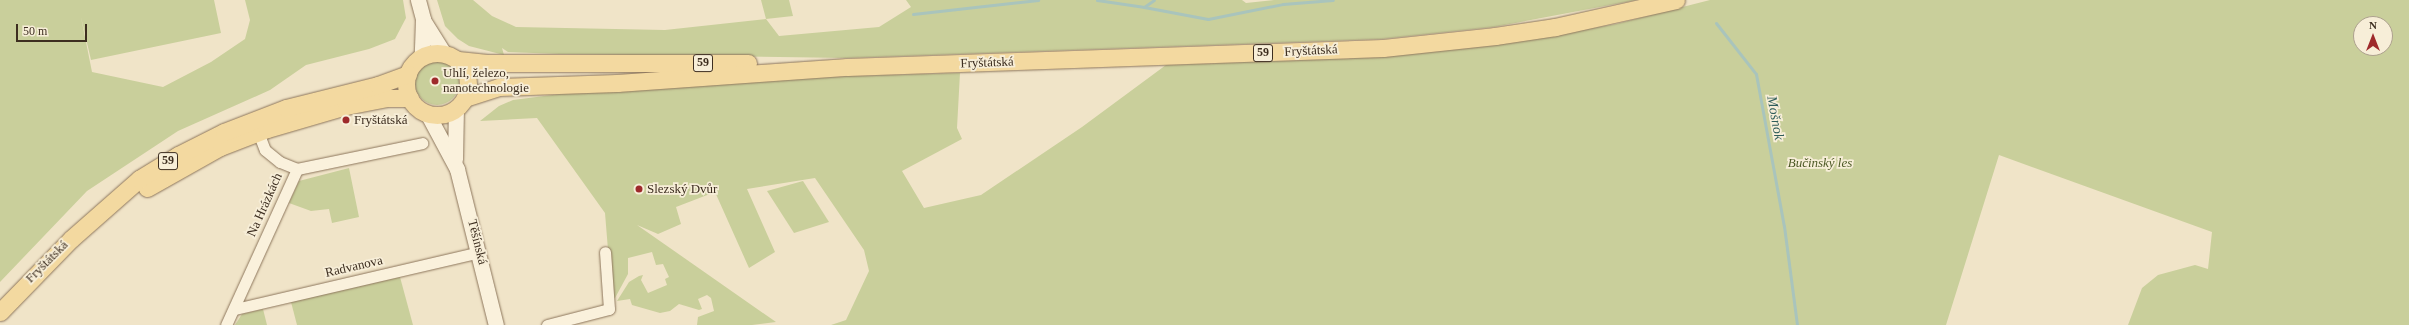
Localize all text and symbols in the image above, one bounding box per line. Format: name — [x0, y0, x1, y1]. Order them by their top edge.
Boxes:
scale bar — [18, 16, 89, 42]
north arrow — [2353, 16, 2393, 56]
text: N — [2369, 19, 2377, 31]
text: 50 m — [23, 24, 47, 38]
street label: Fryštátská — [1284, 42, 1338, 60]
road number: 59 — [1253, 43, 1273, 63]
road number: 59 — [693, 53, 713, 73]
street label: Fryštátská — [960, 54, 1014, 72]
place label: Uhlí, železo, nanotechnologie — [443, 66, 529, 97]
marker: Uhlí, železo, nanotechnologie — [430, 76, 440, 86]
water label: Mošnok — [1763, 95, 1787, 141]
place label: Fryštátská — [354, 112, 407, 128]
marker: Fryštátská — [341, 115, 351, 125]
road number: 59 — [158, 151, 178, 171]
park label: Bučinský les — [1788, 155, 1852, 171]
street label: Na Hrázkách — [244, 171, 286, 239]
place label: Slezský Dvůr — [647, 181, 717, 197]
marker: Slezský Dvůr — [634, 184, 644, 194]
street label: Těšínská — [464, 218, 490, 266]
street label: Fryštátská — [23, 238, 71, 286]
street label: Radvanova — [324, 253, 384, 281]

